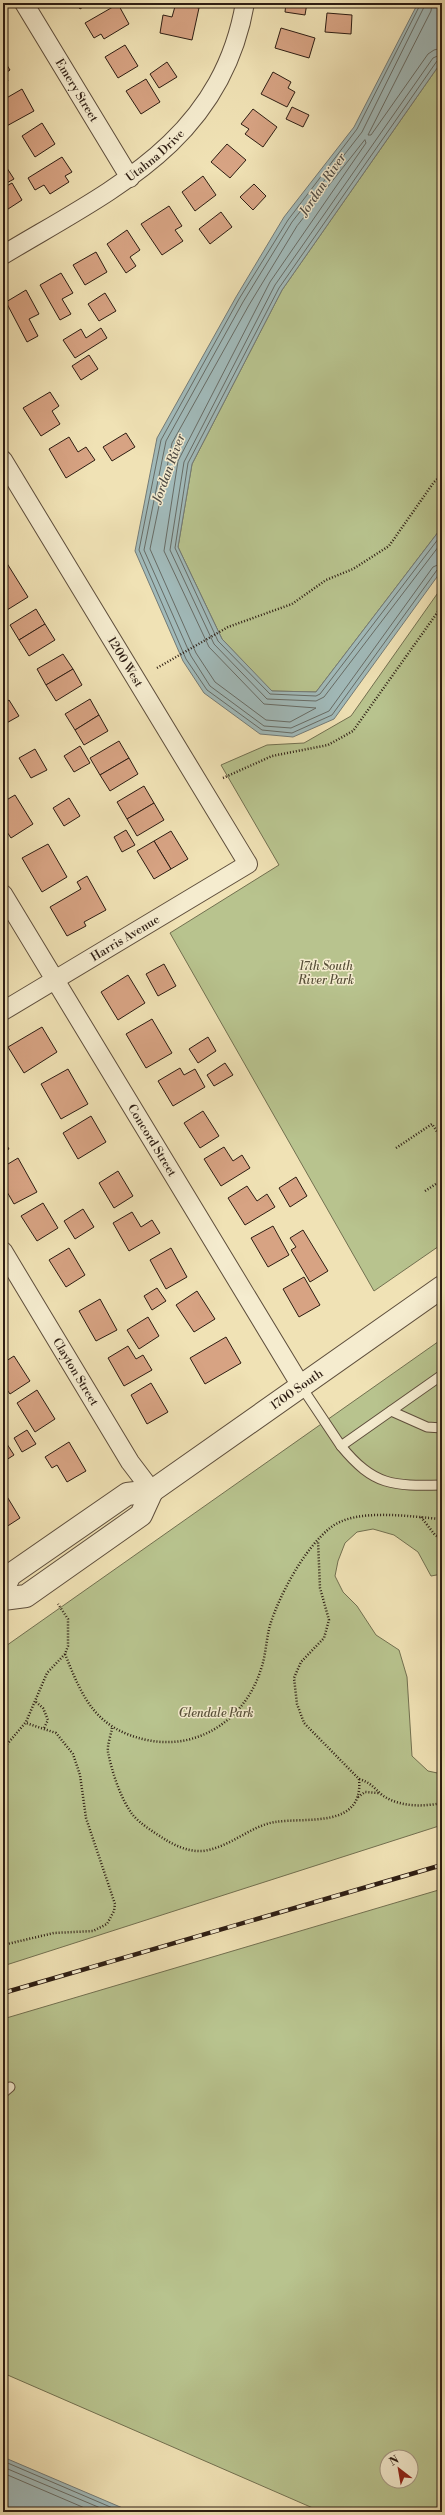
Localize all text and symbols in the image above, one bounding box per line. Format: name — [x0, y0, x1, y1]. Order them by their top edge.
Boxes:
street label: Emery Street — [51, 56, 102, 126]
street label: Utahna Drive — [123, 127, 188, 185]
water label: Jordan River — [295, 150, 350, 221]
water label: Jordan River — [148, 431, 189, 507]
street label: 1200 West — [104, 634, 146, 691]
street label: Harris Avenue — [88, 912, 162, 965]
park label: 17th South River Park — [297, 959, 354, 988]
street label: Concord Street — [124, 1102, 180, 1180]
street label: Clayton Street — [49, 1335, 102, 1409]
street label: 1700 South — [268, 1366, 326, 1413]
park label: Glendale Park — [178, 1706, 254, 1721]
north arrow — [379, 2449, 419, 2489]
text: N — [387, 2453, 402, 2470]

